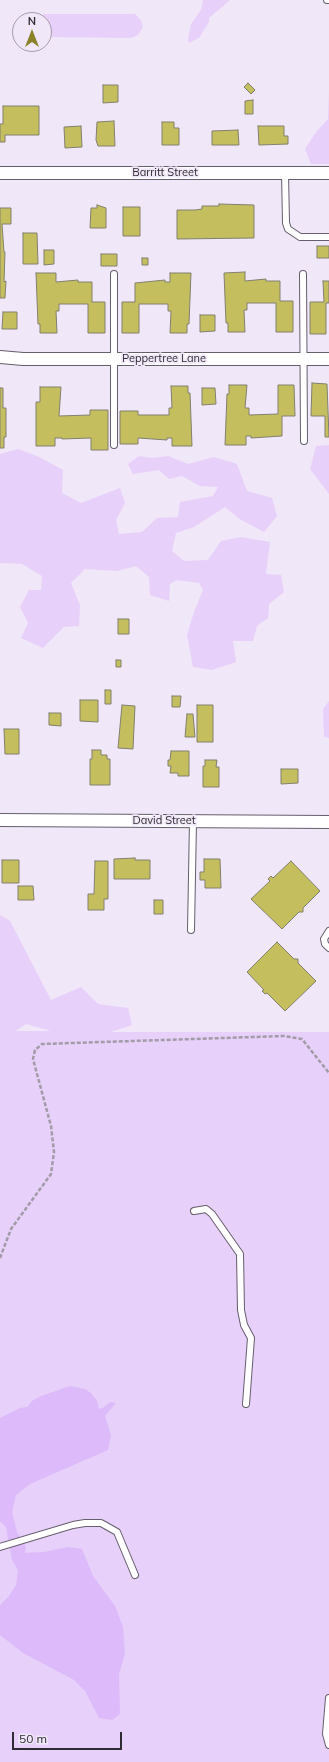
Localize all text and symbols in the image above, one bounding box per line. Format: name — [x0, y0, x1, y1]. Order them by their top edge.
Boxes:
north arrow — [12, 12, 52, 52]
text: N — [28, 14, 36, 28]
street label: Barritt Street — [132, 166, 198, 180]
street label: Peppertree Lane — [122, 352, 206, 366]
street label: David Street — [132, 814, 196, 828]
scale bar — [14, 1724, 124, 1750]
text: 50 m — [19, 1731, 47, 1746]

